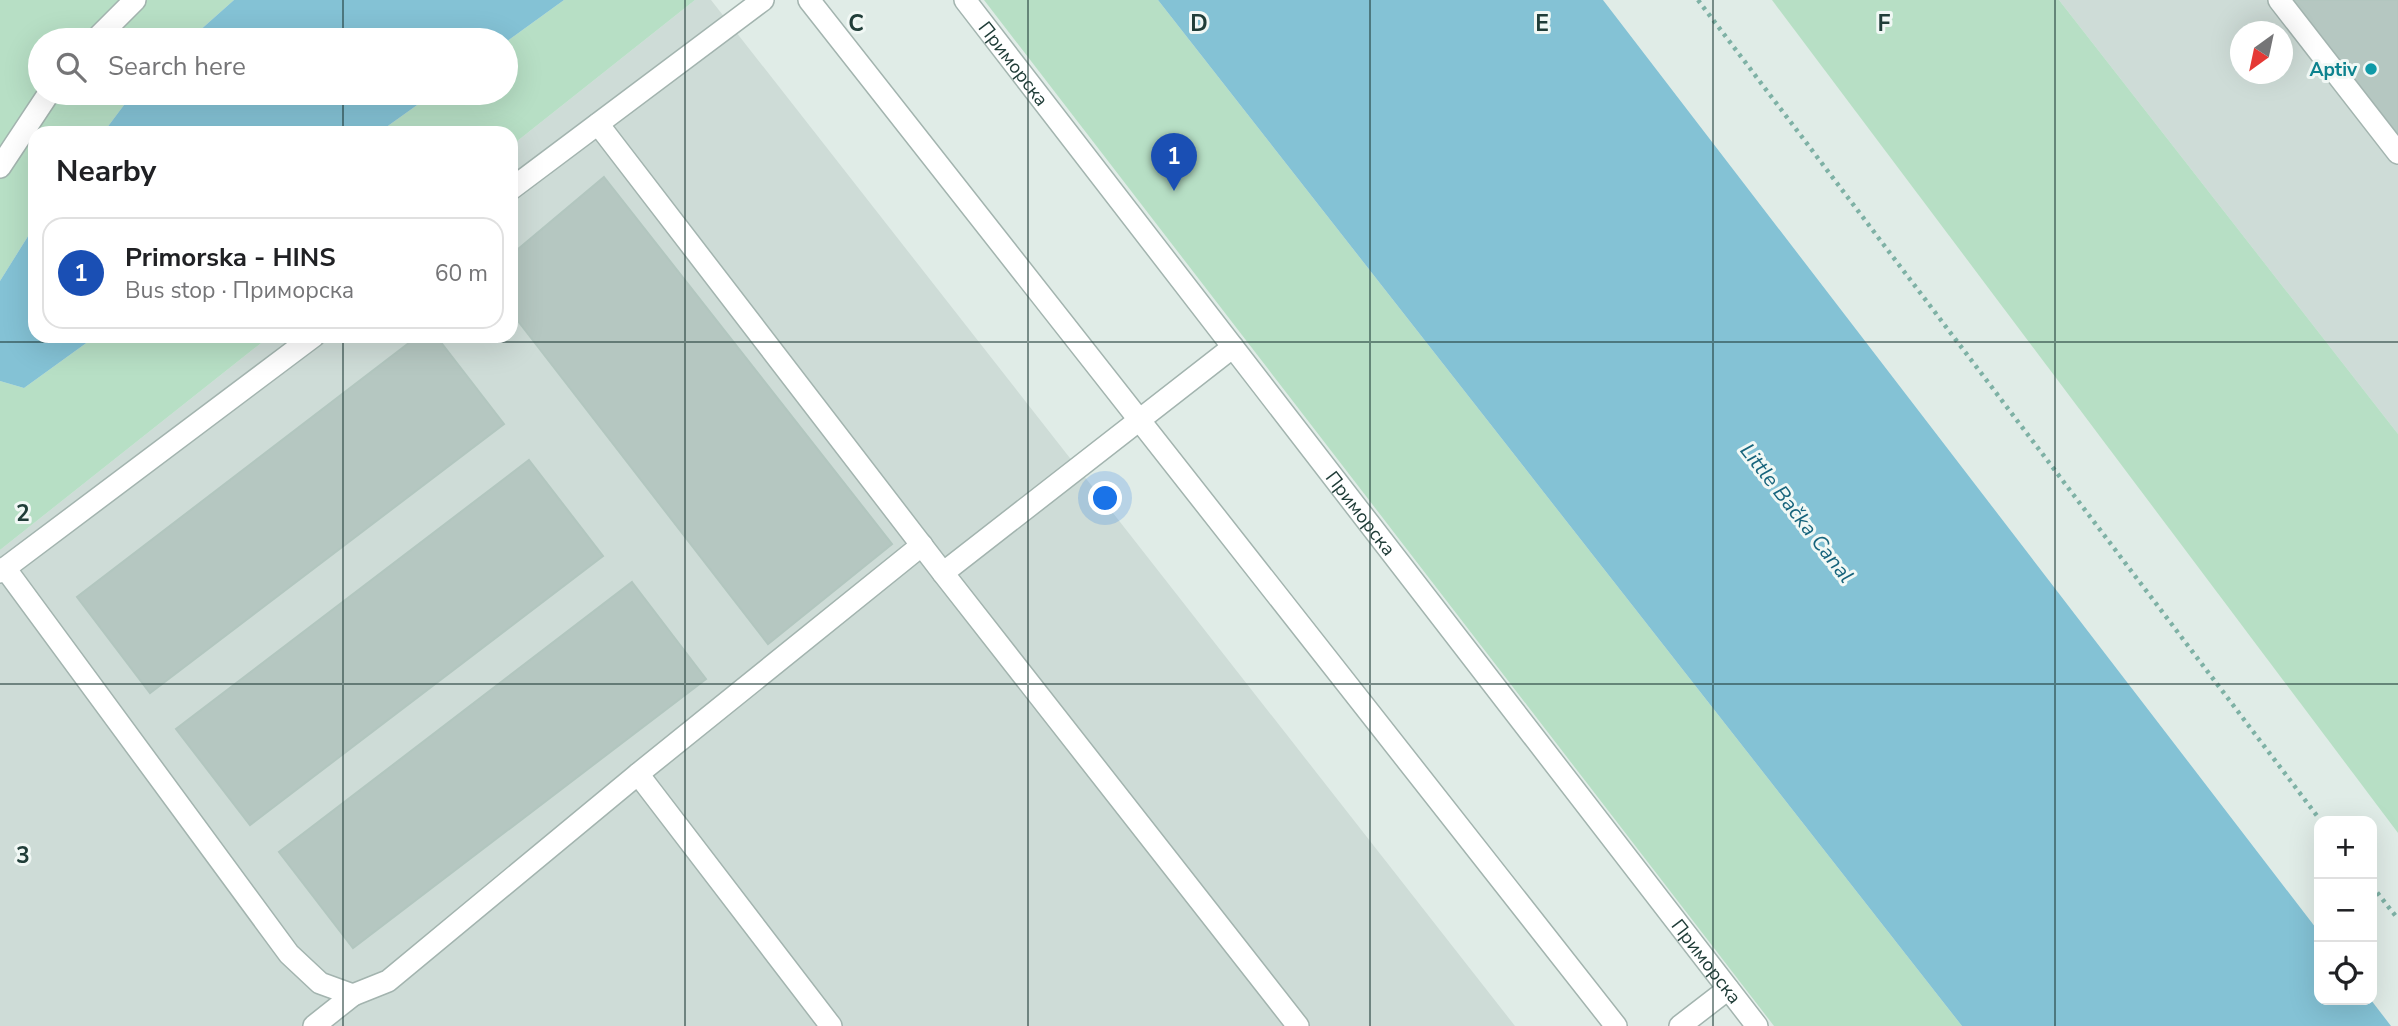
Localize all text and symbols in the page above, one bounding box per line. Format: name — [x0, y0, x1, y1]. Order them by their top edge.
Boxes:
text: C — [848, 8, 864, 39]
text: D — [1190, 8, 1208, 39]
text: E — [1535, 8, 1549, 39]
text: F — [1878, 8, 1891, 39]
street label: Приморска — [972, 16, 1054, 112]
north arrow — [2230, 21, 2293, 84]
search box — [28, 28, 518, 105]
icon: search — [52, 48, 90, 86]
text: Search here — [108, 49, 246, 84]
place label: Aptiv — [2309, 57, 2358, 83]
marker: Aptiv — [2363, 61, 2379, 77]
pin: 1 — [1151, 133, 1197, 191]
text: Nearby — [56, 151, 156, 192]
text: Primorska - HINS — [125, 240, 336, 275]
text: 1 — [74, 258, 88, 289]
text: 60 m — [435, 258, 488, 289]
text: Bus stop · Приморска — [125, 275, 354, 306]
water label: Little Bačka Canal — [1734, 438, 1860, 588]
street label: Приморска — [1319, 466, 1401, 561]
your location — [1088, 481, 1122, 515]
text: 2 — [16, 498, 30, 529]
map controls — [2314, 816, 2377, 1005]
button: + — [2314, 816, 2377, 879]
text: 3 — [16, 840, 30, 871]
button: − — [2314, 879, 2377, 942]
street label: Приморска — [1665, 914, 1747, 1009]
button: locate — [2314, 942, 2377, 1005]

